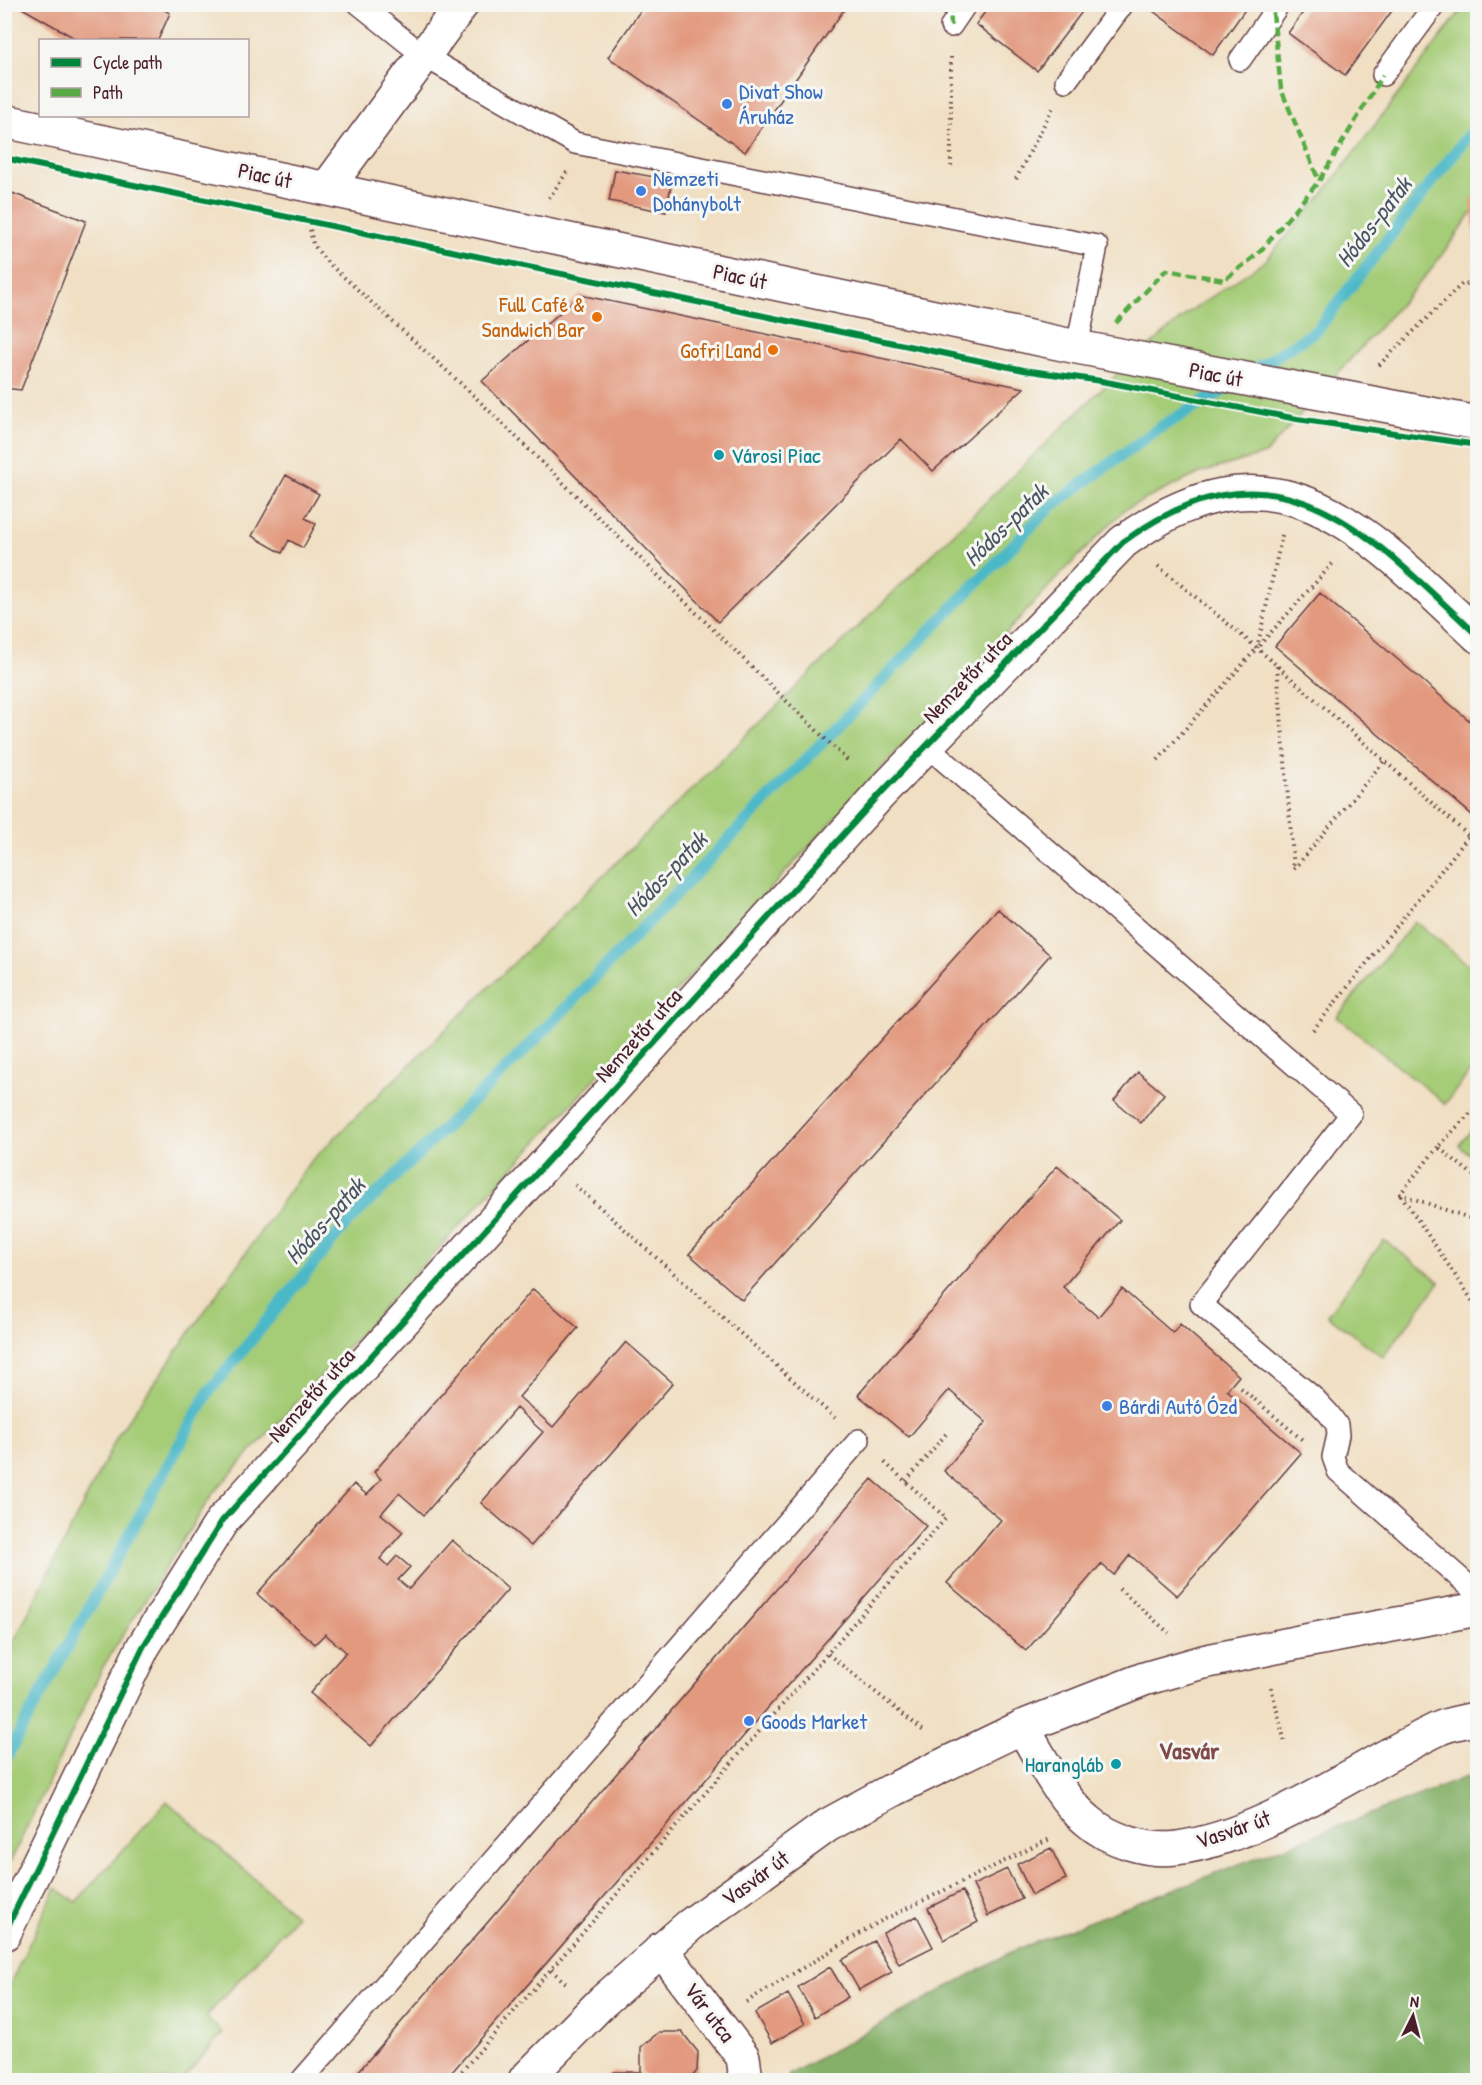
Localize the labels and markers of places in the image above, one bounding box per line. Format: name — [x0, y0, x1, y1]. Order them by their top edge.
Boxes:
place label: Divat Show Áruház — [739, 76, 823, 131]
marker: Divat Show Áruház — [720, 97, 734, 111]
place label: Nemzeti Dohánybolt — [653, 163, 741, 218]
marker: Nemzeti Dohánybolt — [634, 184, 648, 198]
place label: Full Café & Sandwich Bar — [482, 289, 586, 344]
marker: Full Café & Sandwich Bar — [590, 310, 604, 324]
place label: Gofri Land — [680, 335, 761, 365]
marker: Gofri Land — [766, 343, 780, 357]
place label: Városi Piac — [731, 440, 821, 470]
marker: Városi Piac — [712, 448, 726, 462]
place label: Bárdi Autó Ózd — [1119, 1391, 1237, 1421]
marker: Bárdi Autó Ózd — [1100, 1399, 1114, 1413]
place label: Goods Market — [761, 1706, 867, 1736]
marker: Goods Market — [742, 1714, 756, 1728]
place label: Harangláb — [1025, 1749, 1104, 1779]
marker: Harangláb — [1109, 1757, 1123, 1771]

